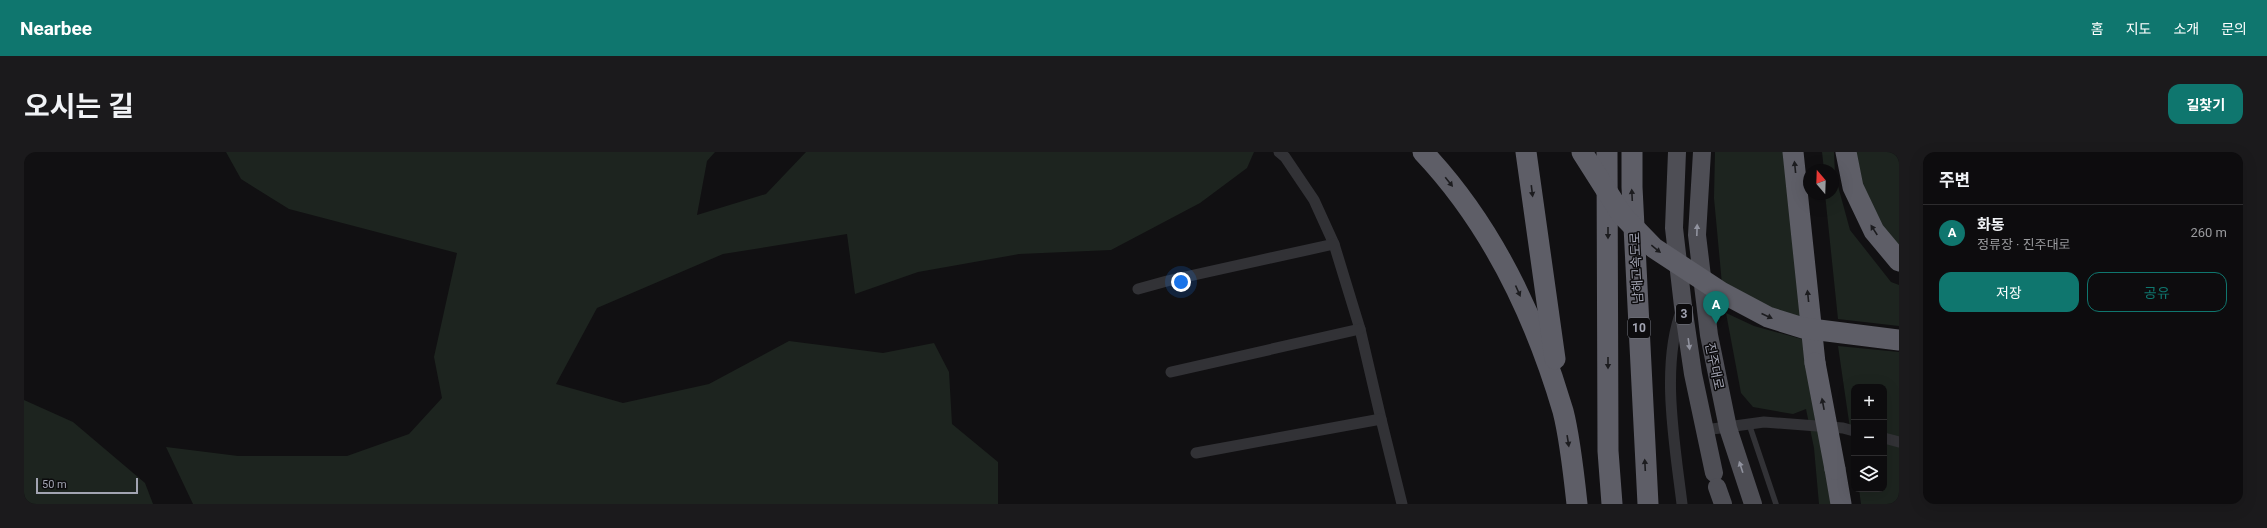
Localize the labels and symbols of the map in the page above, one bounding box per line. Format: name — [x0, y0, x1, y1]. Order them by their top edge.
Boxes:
one-way arrow — [1792, 161, 1798, 173]
north arrow — [1803, 164, 1839, 200]
one-way arrow — [1444, 176, 1453, 187]
one-way arrow — [1529, 184, 1535, 197]
one-way arrow — [1629, 189, 1636, 201]
one-way arrow — [1694, 224, 1701, 236]
one-way arrow — [1871, 225, 1878, 236]
one-way arrow — [1605, 227, 1611, 240]
street label: 남해고속도로 — [1627, 232, 1646, 304]
one-way arrow — [1651, 245, 1662, 254]
your location — [1171, 272, 1191, 292]
one-way arrow — [1515, 286, 1521, 298]
one-way arrow — [1805, 290, 1811, 302]
pin: A — [1703, 291, 1729, 324]
road number: 3 — [1676, 304, 1692, 324]
one-way arrow — [1762, 313, 1773, 319]
road number: 10 — [1628, 318, 1650, 338]
one-way arrow — [1686, 338, 1692, 350]
street label: 진주대로 — [1702, 341, 1727, 391]
one-way arrow — [1605, 357, 1611, 370]
one-way arrow — [1820, 397, 1826, 410]
one-way arrow — [1565, 435, 1571, 447]
one-way arrow — [1642, 459, 1649, 471]
one-way arrow — [1737, 461, 1743, 473]
scale bar — [36, 476, 138, 495]

